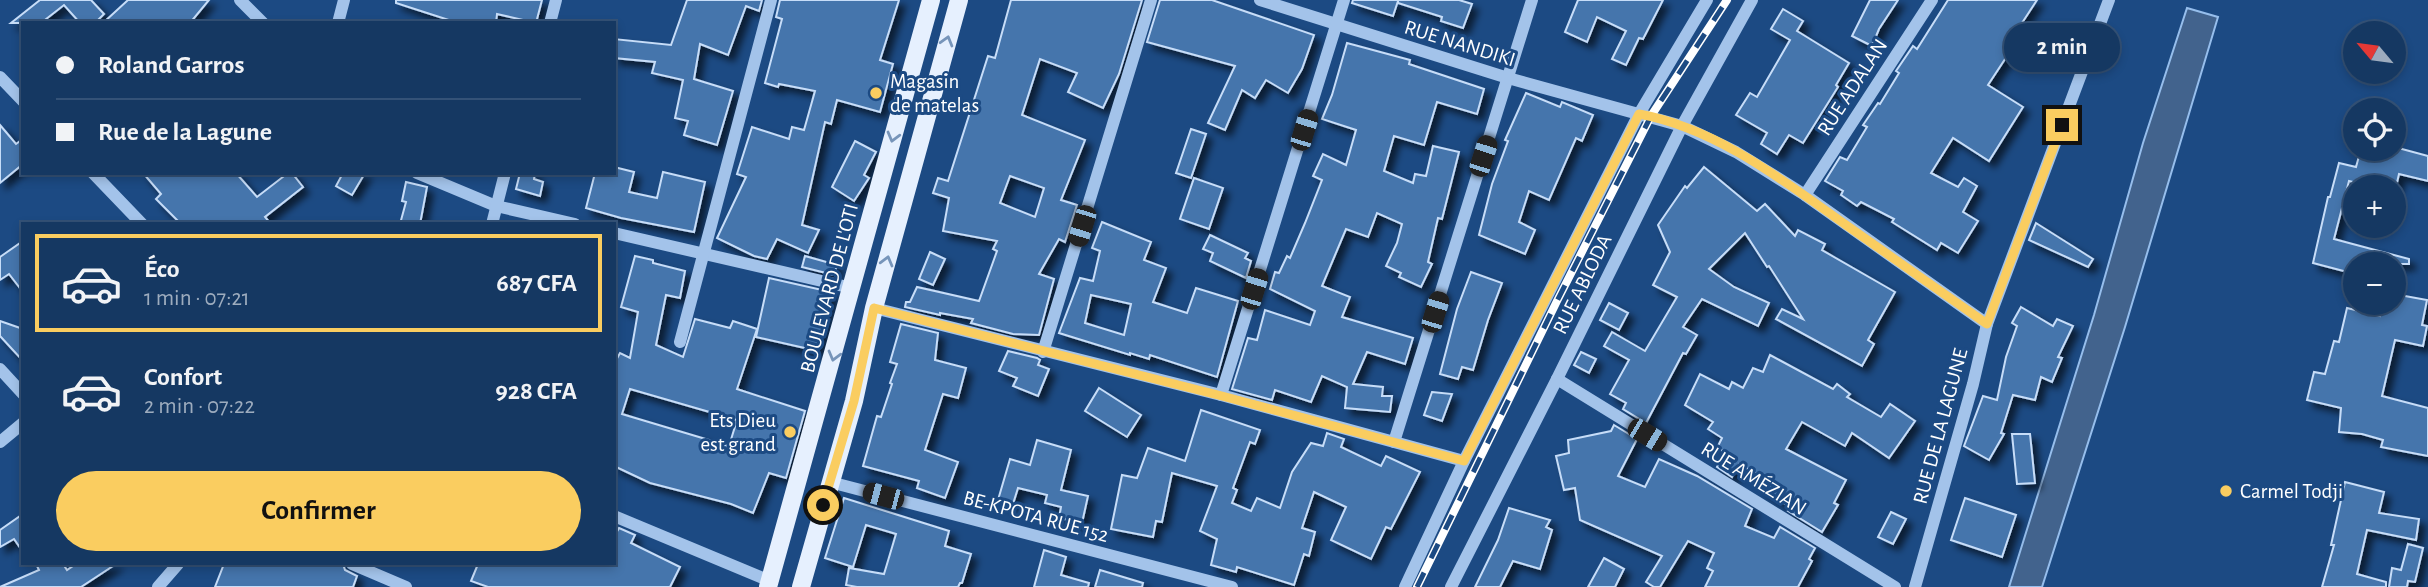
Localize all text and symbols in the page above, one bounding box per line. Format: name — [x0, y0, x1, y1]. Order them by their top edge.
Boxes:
street label: RUE NANDIKI — [1402, 17, 1518, 70]
north arrow — [2343, 21, 2406, 84]
map controls — [2343, 21, 2406, 315]
callout: 2 min — [2004, 24, 2120, 72]
one-way arrow — [939, 35, 954, 47]
street label: RUE ADALAN — [1813, 35, 1891, 139]
text: 2 min — [2036, 36, 2088, 59]
text: Roland Garros — [98, 52, 244, 78]
place label: Magasin de matelas — [890, 71, 979, 116]
marker: Magasin de matelas — [868, 85, 884, 101]
button: locate — [2343, 98, 2406, 161]
car — [1288, 107, 1321, 153]
route end — [2046, 109, 2078, 141]
text: Rue de la Lagune — [98, 119, 272, 145]
one-way arrow — [887, 130, 902, 142]
car — [1467, 133, 1500, 179]
button: + — [2343, 175, 2406, 238]
street label: BOULEVARD DE L'OTI — [797, 201, 862, 375]
car — [1066, 203, 1099, 249]
street label: RUE ABLODA — [1549, 231, 1616, 337]
icon: car — [60, 252, 123, 315]
button: − — [2343, 252, 2406, 315]
one-way arrow — [879, 255, 893, 267]
text: Éco — [144, 256, 180, 282]
car — [1238, 266, 1271, 312]
text: 687 CFA — [496, 270, 577, 296]
text: 1 min · 07:21 — [144, 287, 250, 310]
car — [1419, 289, 1452, 335]
street label: RUE DE LA LAGUNE — [1910, 346, 1971, 506]
one-way arrow — [827, 350, 842, 362]
icon: car — [60, 360, 123, 423]
text: Confort — [144, 364, 222, 390]
text: 928 CFA — [495, 378, 577, 404]
text: 2 min · 07:22 — [144, 395, 255, 418]
place label: Ets Dieu est grand — [700, 410, 776, 455]
car — [1624, 415, 1671, 455]
marker: Ets Dieu est grand — [782, 424, 798, 440]
street label: RUE AMÉZIAN — [1697, 436, 1811, 519]
button: Confirmer — [56, 471, 581, 551]
car — [860, 480, 907, 512]
place label: Carmel Todji — [2240, 481, 2343, 502]
marker: Carmel Todji — [2218, 483, 2234, 499]
street label: BE-KPOTA RUE 152 — [961, 487, 1111, 546]
route start — [807, 489, 839, 521]

